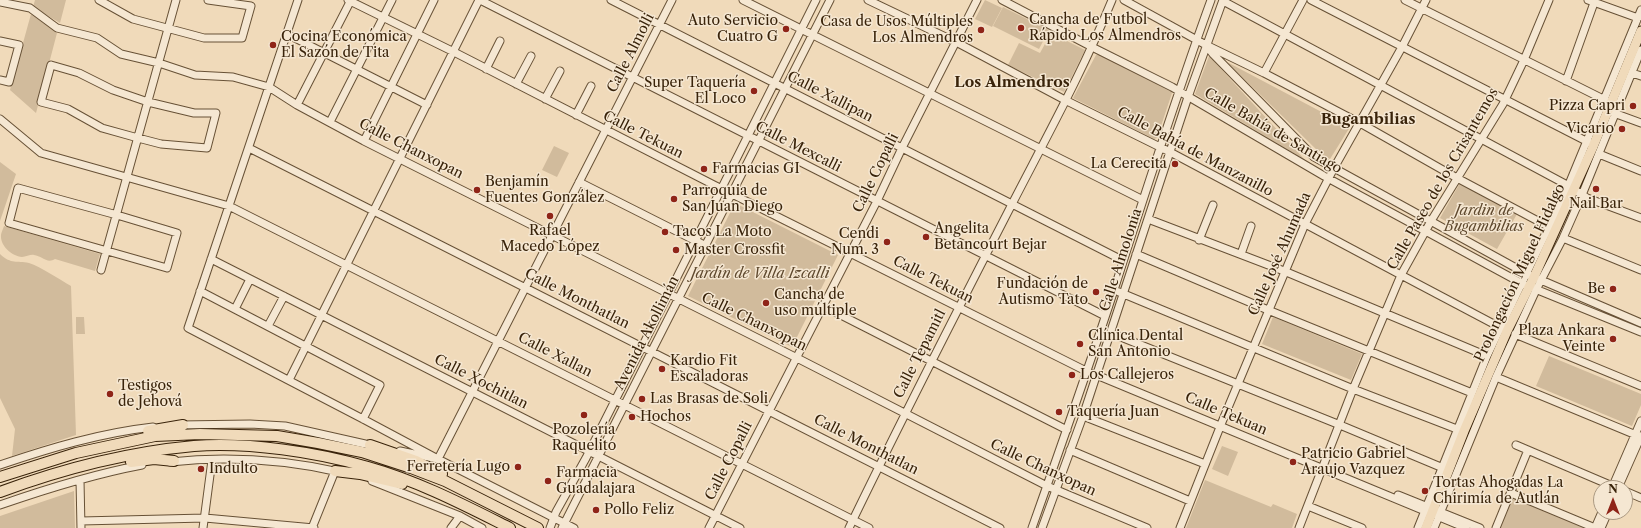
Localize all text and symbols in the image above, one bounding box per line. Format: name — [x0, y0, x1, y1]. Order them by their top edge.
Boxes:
street label: Calle Almolli — [604, 11, 658, 95]
place label: Cancha de Futbol Rápido Los Almendros — [1029, 12, 1181, 44]
place label: Auto Servicio Cuatro G — [688, 13, 778, 46]
place label: Casa de Usos Múltiples Los Almendros — [820, 14, 973, 46]
marker: Cancha de Futbol Rápido Los Almendros — [1016, 23, 1026, 33]
marker: Auto Servicio Cuatro G — [781, 24, 791, 34]
marker: Casa de Usos Múltiples Los Almendros — [976, 25, 986, 35]
place label: Cocina Económica El Sazón de Tita — [281, 29, 407, 62]
marker: Cocina Económica El Sazón de Tita — [268, 40, 278, 50]
street label: Calle Xallipan — [784, 68, 876, 126]
district label: Los Almendros — [954, 74, 1070, 92]
place label: Super Taquería El Loco — [644, 75, 746, 108]
street label: Calle Bahía de Santiago — [1201, 85, 1345, 177]
street label: Calle Paseo de los Crisantemos — [1384, 85, 1502, 273]
marker: Super Taquería El Loco — [749, 86, 759, 96]
place label: Pizza Capri — [1549, 98, 1625, 114]
marker: Pizza Capri — [1628, 101, 1638, 111]
street label: Calle Bahía de Manzanillo — [1114, 104, 1276, 200]
street label: Calle Tekuan — [600, 108, 686, 162]
district label: Bugambilias — [1321, 111, 1415, 129]
street label: Calle Chanxopan — [356, 115, 466, 183]
street label: Calle Mexcalli — [752, 118, 844, 176]
place label: Vicario — [1566, 121, 1614, 137]
marker: Vicario — [1617, 124, 1627, 134]
street label: Calle Copalli — [850, 131, 902, 215]
place label: La Cerecita — [1091, 156, 1167, 172]
marker: La Cerecita — [1170, 159, 1180, 169]
place label: Farmacias GI — [712, 161, 800, 177]
marker: Farmacias GI — [699, 164, 709, 174]
place label: Benjamín Fuentes González — [485, 174, 604, 206]
street label: Prolongación Miguel Hidalgo — [1471, 181, 1569, 365]
place label: Parroquia de San Juan Diego — [682, 183, 783, 216]
marker: Nail Bar — [1591, 184, 1601, 194]
marker: Benjamín Fuentes González — [472, 185, 482, 195]
street label: Calle José Ahumada — [1245, 190, 1315, 318]
marker: Parroquia de San Juan Diego — [669, 194, 679, 204]
place label: Nail Bar — [1569, 196, 1623, 212]
park label: Jardin de Bugambilias — [1444, 203, 1524, 236]
street label: Calle Almolonia — [1096, 206, 1146, 314]
marker: Rafael Macedo López — [545, 211, 555, 221]
place label: Angelita Betancourt Bejar — [934, 221, 1047, 254]
place label: Rafael Macedo López — [501, 223, 599, 256]
place label: Tacos La Moto — [673, 224, 771, 240]
place label: Cendi Num. 3 — [831, 226, 879, 258]
marker: Tacos La Moto — [660, 227, 670, 237]
marker: Angelita Betancourt Bejar — [921, 232, 931, 242]
marker: Cendi Num. 3 — [882, 237, 892, 247]
place label: Master Crossfit — [684, 242, 785, 258]
marker: Master Crossfit — [671, 245, 681, 255]
street label: Calle Tekuan — [890, 253, 976, 307]
street label: Calle Monthatlan — [522, 265, 632, 333]
park label: Jardín de Villa Izcalli — [691, 266, 829, 282]
street label: Avenida Akollimán — [611, 273, 683, 393]
place label: Fundación de Autismo Tato — [997, 276, 1088, 308]
place label: Be — [1587, 281, 1605, 297]
marker: Be — [1608, 284, 1618, 294]
place label: Cancha de uso múltiple — [774, 287, 856, 320]
marker: Fundación de Autismo Tato — [1091, 287, 1101, 297]
street label: Calle Chanxopan — [699, 289, 809, 355]
marker: Cancha de uso múltiple — [761, 298, 771, 308]
street label: Calle Tepamitl — [890, 307, 950, 401]
place label: Plaza Ankara Veinte — [1518, 323, 1605, 356]
place label: Clínica Dental San Antonio — [1088, 328, 1183, 360]
street label: Calle Xallan — [515, 329, 595, 381]
marker: Plaza Ankara Veinte — [1608, 334, 1618, 344]
marker: Clínica Dental San Antonio — [1075, 339, 1085, 349]
street label: Calle Xochitlan — [431, 351, 531, 413]
place label: Kardio Fit Escaladoras — [670, 353, 748, 386]
marker: Kardio Fit Escaladoras — [657, 364, 667, 374]
place label: Los Callejeros — [1080, 367, 1174, 383]
marker: Los Callejeros — [1067, 370, 1077, 380]
place label: Testigos de Jehová — [118, 378, 182, 410]
marker: Testigos de Jehová — [105, 389, 115, 399]
street label: Calle Tekuan — [1182, 389, 1270, 439]
place label: Las Brasas de Soli — [650, 391, 768, 407]
marker: Las Brasas de Soli — [637, 394, 647, 404]
place label: Taquería Juan — [1067, 404, 1159, 420]
marker: Taquería Juan — [1054, 407, 1064, 417]
place label: Hochos — [640, 409, 691, 425]
marker: Pozolería Raquelito — [579, 410, 589, 420]
street label: Calle Monthatlan — [811, 411, 921, 479]
marker: Hochos — [627, 412, 637, 422]
street label: Calle Copalli — [702, 419, 756, 503]
place label: Pozolería Raquelito — [552, 422, 616, 454]
street label: Calle Chanxopan — [987, 436, 1099, 500]
place label: Patricio Gabriel Araujo Vazquez — [1301, 446, 1406, 478]
marker: Patricio Gabriel Araujo Vazquez — [1288, 457, 1298, 467]
place label: Ferretería Lugo — [406, 459, 510, 475]
place label: Indulto — [209, 461, 258, 477]
marker: Ferretería Lugo — [513, 462, 523, 472]
marker: Indulto — [196, 464, 206, 474]
place label: Farmacia Guadalajara — [556, 465, 635, 498]
place label: Tortas Ahogadas La Chirimía de Autlán — [1433, 475, 1564, 508]
marker: Farmacia Guadalajara — [543, 476, 553, 486]
north arrow — [1593, 480, 1633, 520]
text: N — [1608, 482, 1618, 496]
marker: Tortas Ahogadas La Chirimía de Autlán — [1420, 486, 1430, 496]
place label: Pollo Feliz — [604, 502, 674, 518]
marker: Pollo Feliz — [591, 505, 601, 515]

